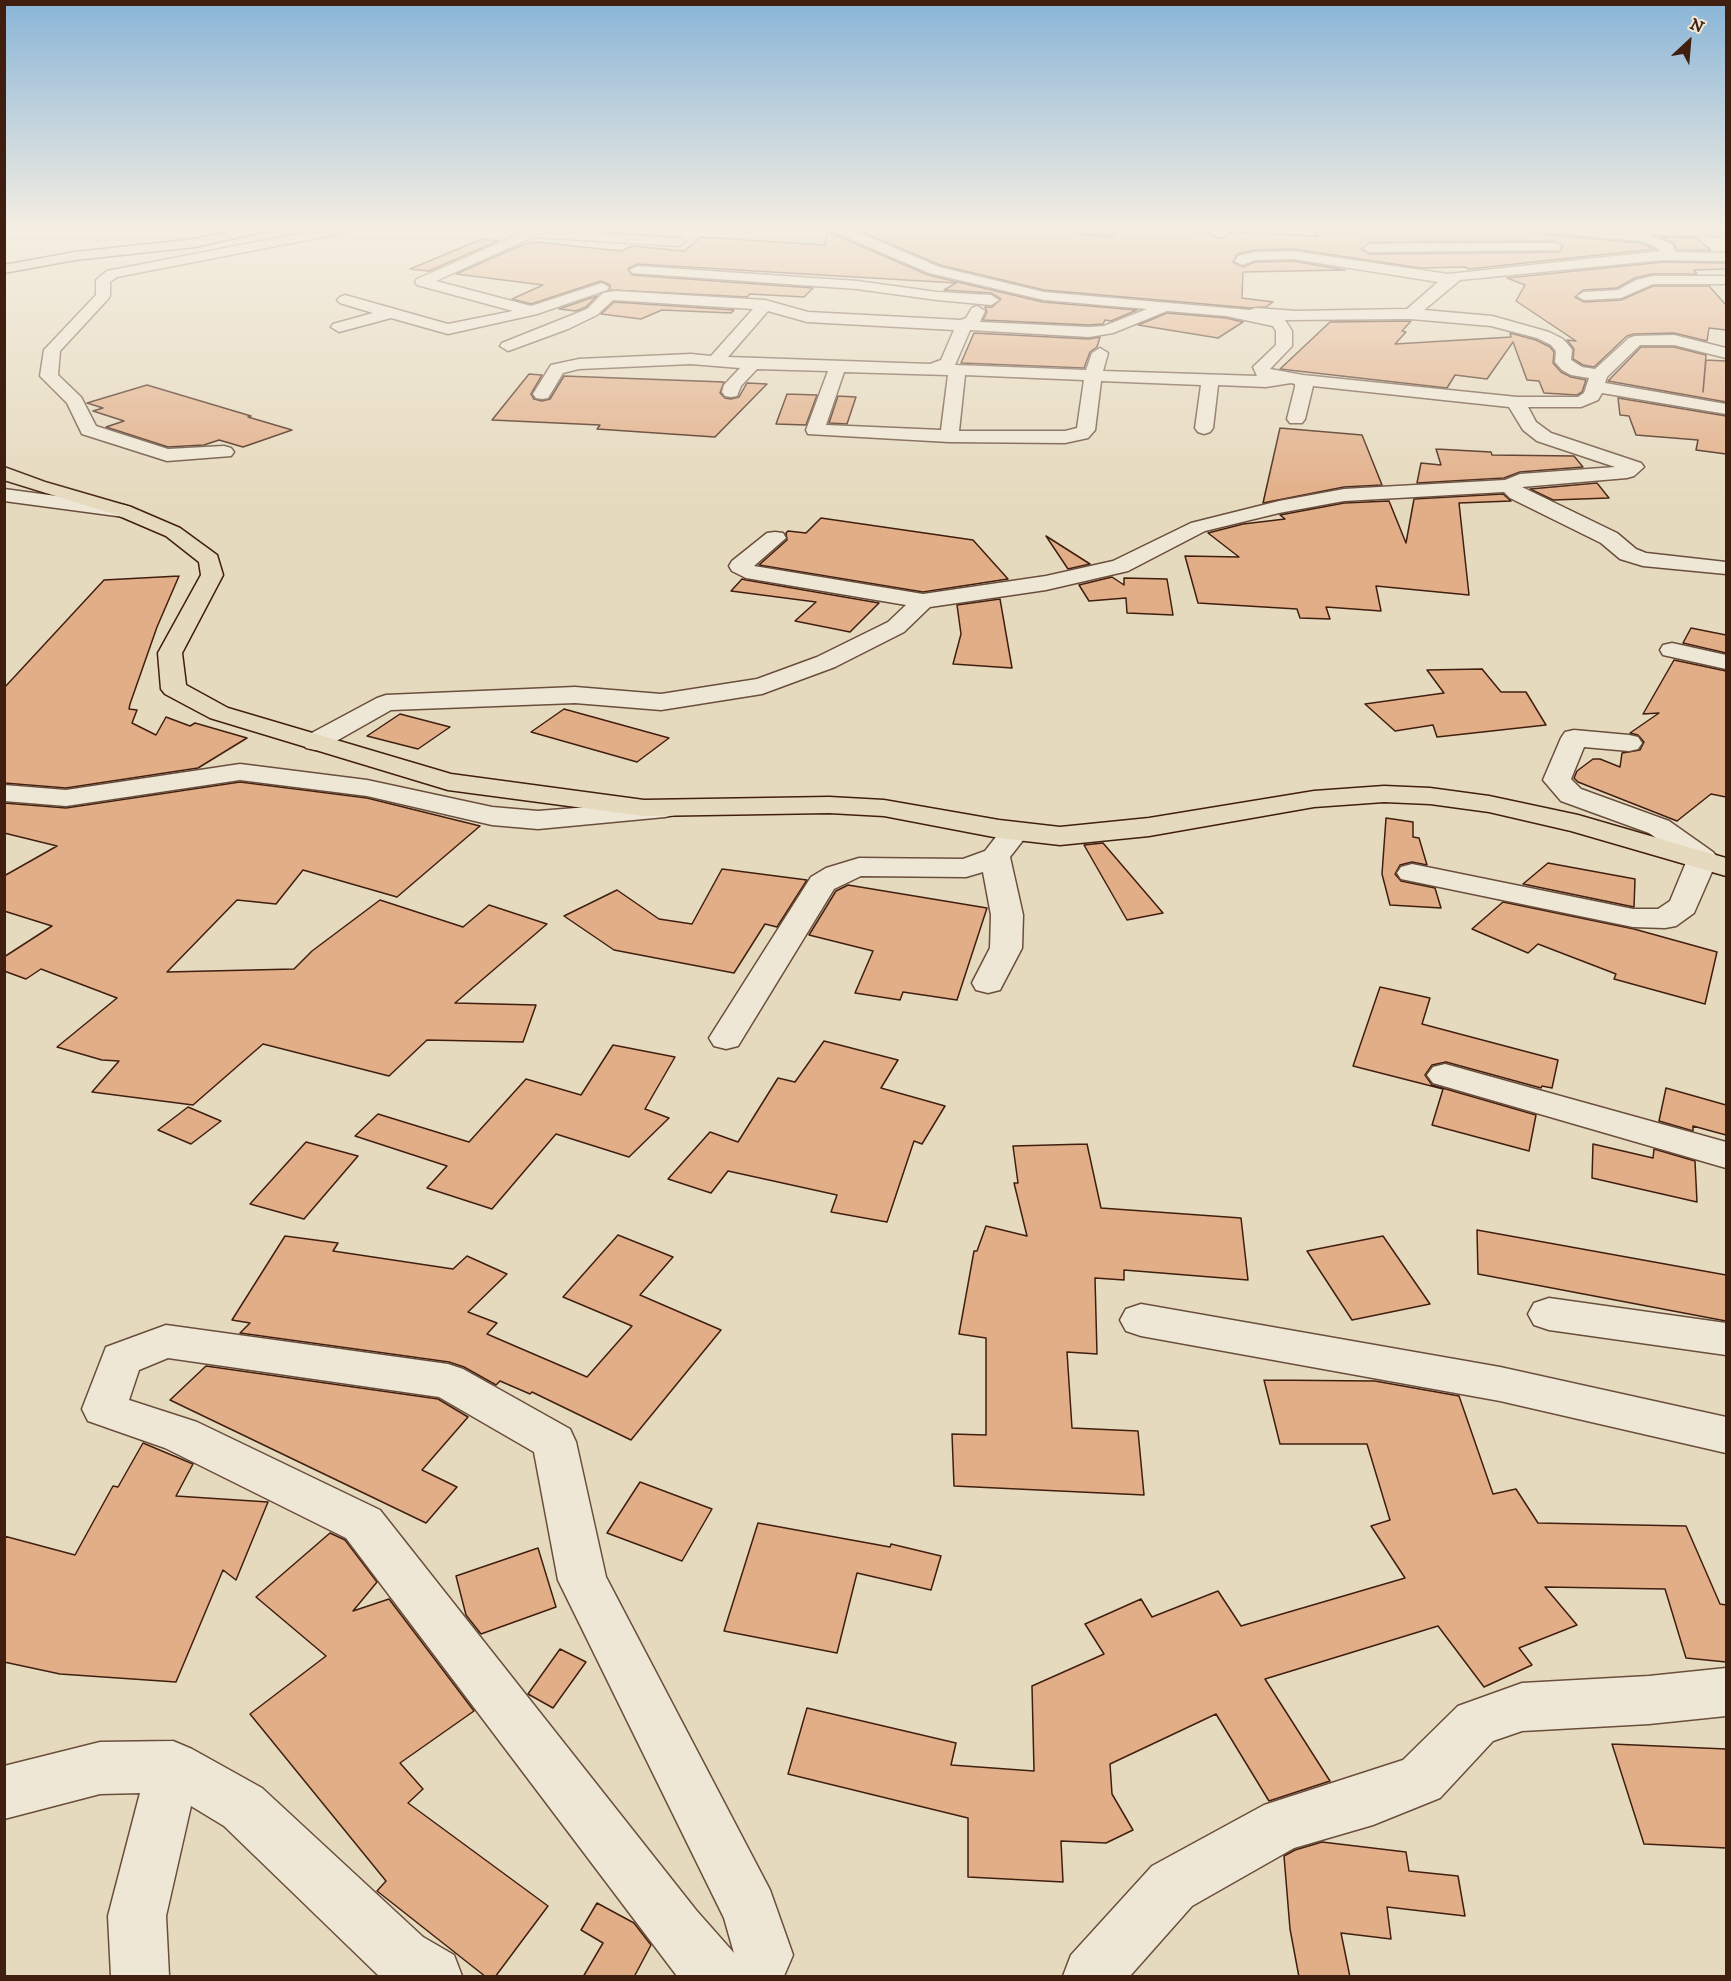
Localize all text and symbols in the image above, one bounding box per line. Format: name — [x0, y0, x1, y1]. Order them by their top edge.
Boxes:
north arrow — [1659, 12, 1719, 72]
text: N — [1687, 14, 1707, 38]

